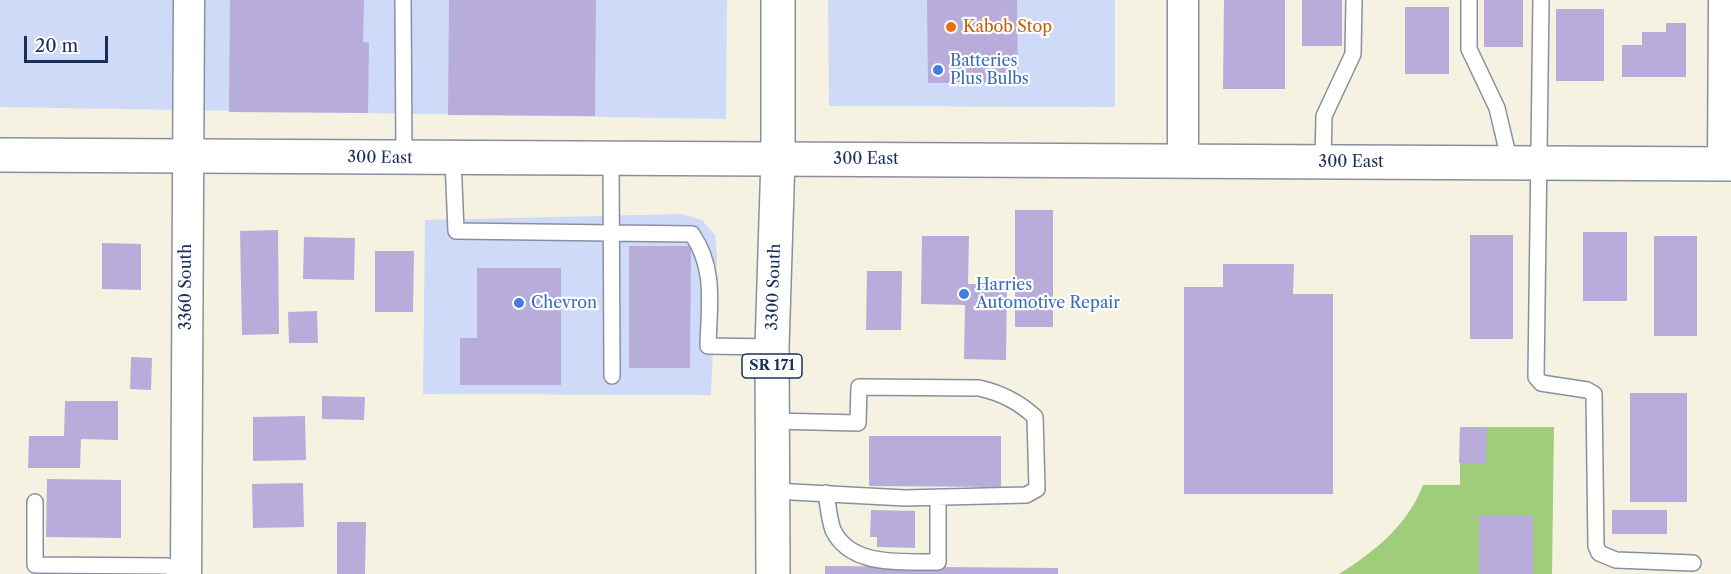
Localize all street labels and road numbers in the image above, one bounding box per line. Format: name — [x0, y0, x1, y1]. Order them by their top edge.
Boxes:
street label: 300 East — [347, 148, 413, 168]
street label: 300 East — [833, 149, 899, 169]
street label: 300 East — [1318, 152, 1384, 172]
street label: 3300 South — [763, 243, 785, 331]
street label: 3360 South — [176, 244, 196, 330]
road number: SR 171 — [742, 354, 802, 378]

